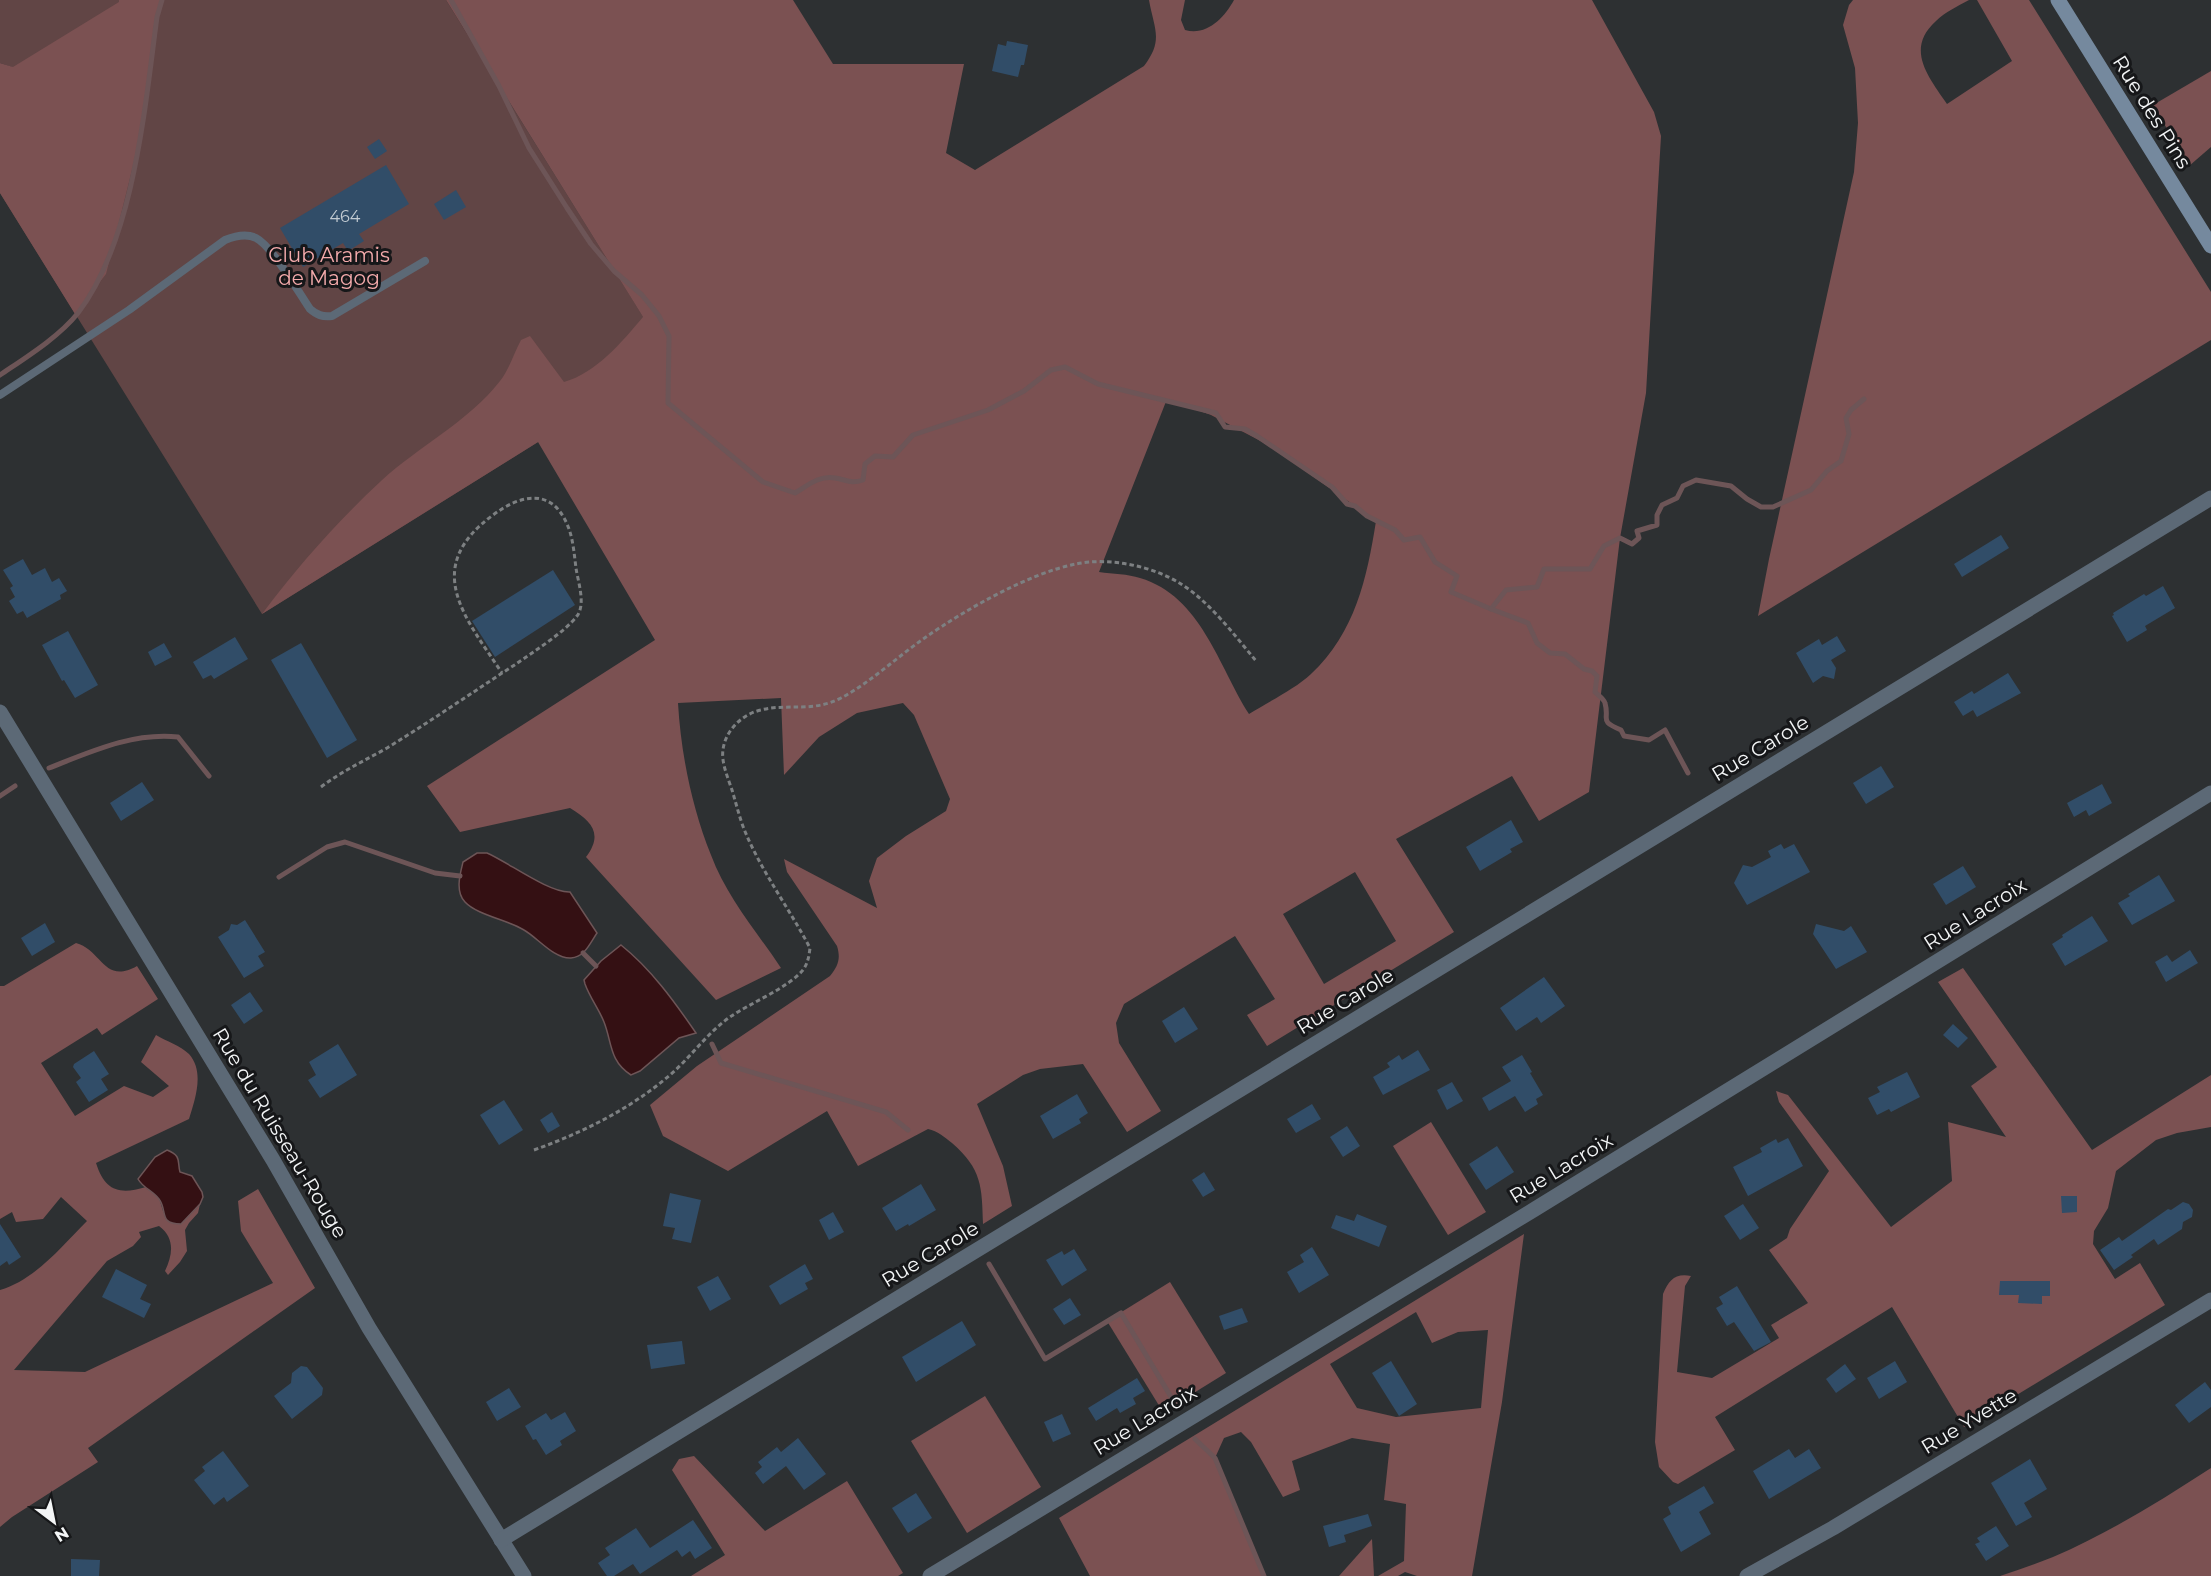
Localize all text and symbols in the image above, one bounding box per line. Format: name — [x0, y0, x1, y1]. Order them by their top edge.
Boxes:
street label: Rue des Pins — [2108, 51, 2196, 173]
house number: 464 — [330, 207, 361, 226]
park label: Club Aramis de Magog — [268, 243, 390, 290]
street label: Rue Carole — [1707, 710, 1813, 786]
street label: Rue Lacroix — [1919, 873, 2031, 955]
street label: Rue Carole — [1292, 963, 1398, 1039]
street label: Rue du Ruisseau-Rouge — [208, 1023, 352, 1243]
street label: Rue Lacroix — [1505, 1128, 1617, 1208]
street label: Rue Carole — [877, 1216, 983, 1292]
street label: Rue Lacroix — [1089, 1380, 1201, 1460]
street label: Rue Yvette — [1917, 1383, 2021, 1459]
north arrow — [24, 1492, 84, 1552]
text: N — [51, 1523, 72, 1546]

